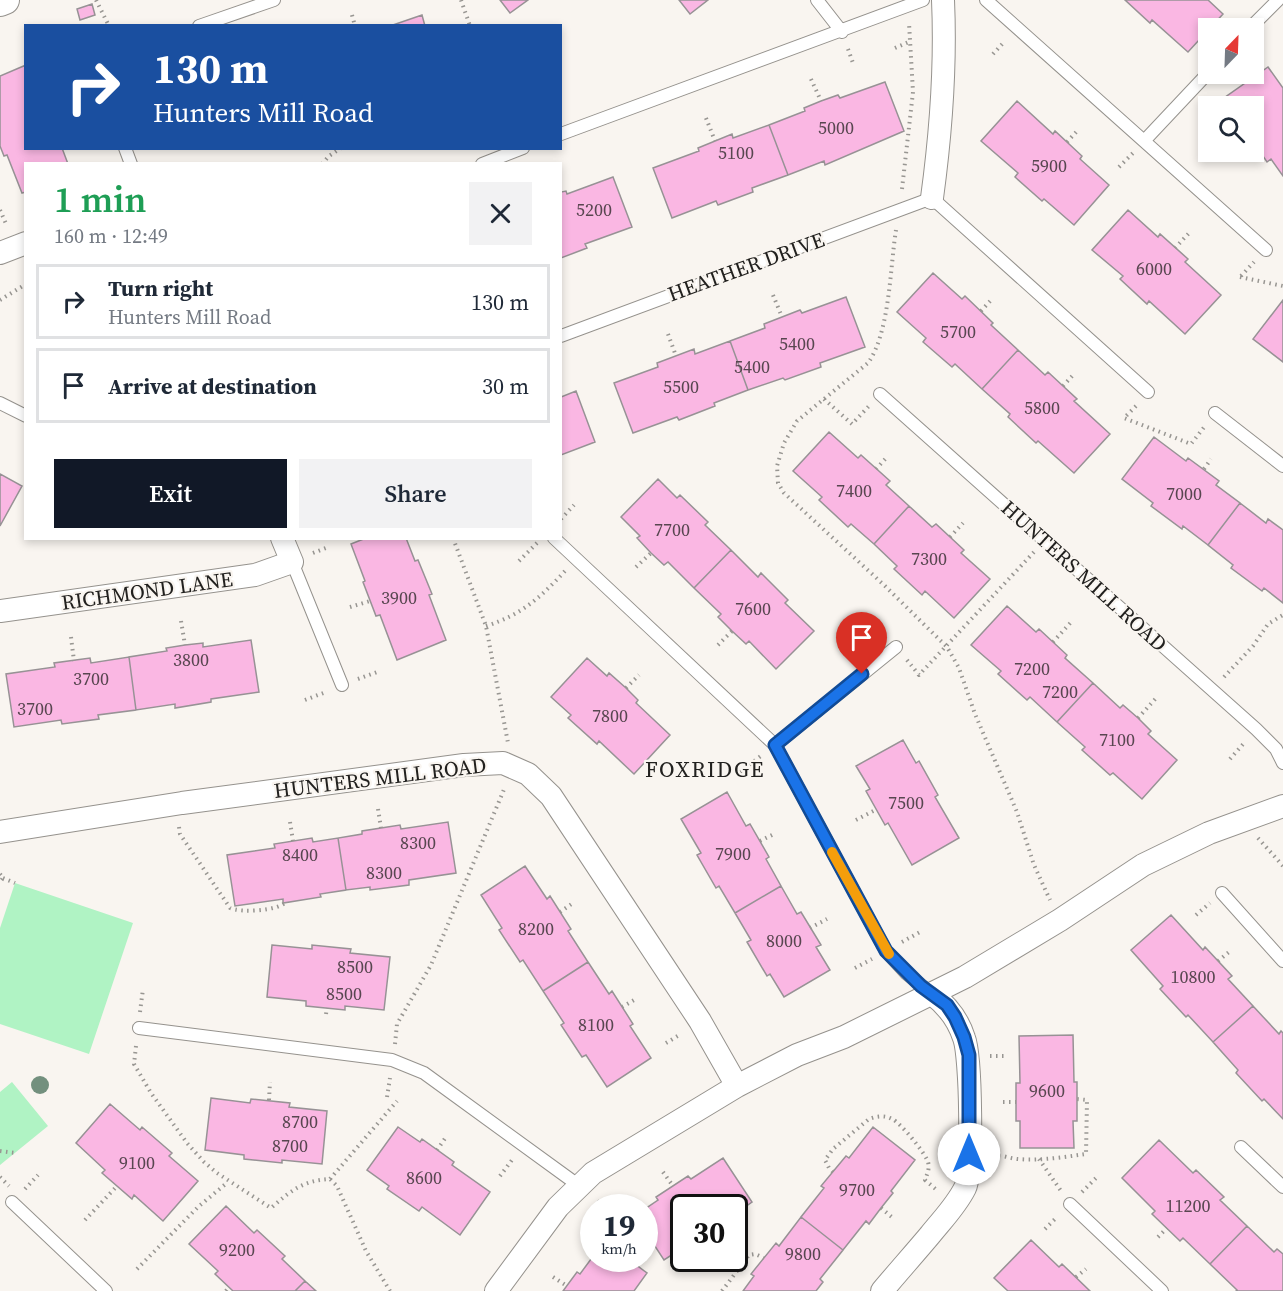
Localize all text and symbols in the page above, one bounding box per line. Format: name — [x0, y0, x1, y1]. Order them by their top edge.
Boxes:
north arrow — [1198, 18, 1264, 84]
map controls — [1198, 18, 1264, 162]
text: 130 m — [153, 39, 268, 97]
icon: right — [54, 48, 132, 126]
text: Hunters Mill Road — [153, 94, 373, 131]
button: search — [1198, 96, 1264, 162]
house number: 5000 — [818, 115, 854, 140]
house number: 5100 — [718, 140, 754, 165]
house number: 5900 — [1031, 153, 1067, 178]
text: 1 min — [54, 175, 146, 224]
button: close — [469, 182, 532, 245]
house number: 5200 — [576, 197, 612, 222]
text: 160 m · 12:49 — [54, 222, 168, 250]
street label: HEATHER DRIVE — [663, 225, 828, 308]
house number: 6000 — [1136, 256, 1172, 281]
text: Turn right — [108, 273, 213, 303]
icon: right — [57, 285, 90, 318]
text: 130 m — [471, 287, 529, 317]
text: Hunters Mill Road — [108, 303, 271, 331]
house number: 5700 — [940, 319, 976, 344]
house number: 5400 — [779, 331, 815, 356]
house number: 5400 — [734, 354, 770, 379]
icon: arrive — [57, 369, 90, 402]
text: Arrive at destination — [108, 371, 317, 401]
text: 30 m — [482, 371, 529, 401]
house number: 5500 — [663, 374, 699, 399]
house number: 5800 — [1024, 395, 1060, 420]
button: Exit — [54, 459, 287, 528]
button: Share — [299, 459, 532, 528]
house number: 7400 — [836, 478, 872, 503]
house number: 7000 — [1166, 481, 1202, 506]
street label: HUNTERS MILL ROAD — [995, 493, 1174, 658]
house number: 7700 — [654, 517, 690, 542]
house number: 7300 — [911, 546, 947, 571]
street label: RICHMOND LANE — [59, 564, 235, 617]
house number: 3900 — [381, 585, 417, 610]
house number: 7600 — [735, 596, 771, 621]
pin — [836, 612, 887, 674]
icon: arrive — [845, 621, 878, 654]
house number: 3800 — [173, 647, 209, 672]
house number: 7200 — [1014, 656, 1050, 681]
house number: 3700 — [73, 666, 109, 691]
house number: 7200 — [1042, 679, 1078, 704]
house number: 3700 — [17, 696, 53, 721]
house number: 7800 — [592, 703, 628, 728]
house number: 7100 — [1099, 727, 1135, 752]
street label: HUNTERS MILL ROAD — [272, 750, 488, 805]
district label: FOXRIDGE — [645, 754, 765, 784]
house number: 7500 — [888, 790, 924, 815]
house number: 8300 — [400, 830, 436, 855]
house number: 7900 — [715, 841, 751, 866]
house number: 8400 — [282, 842, 318, 867]
house number: 8300 — [366, 860, 402, 885]
house number: 8200 — [518, 916, 554, 941]
house number: 8000 — [766, 928, 802, 953]
house number: 8500 — [337, 954, 373, 979]
house number: 10800 — [1171, 964, 1216, 989]
house number: 8500 — [326, 981, 362, 1006]
house number: 8100 — [578, 1012, 614, 1037]
house number: 9600 — [1029, 1078, 1065, 1103]
house number: 8700 — [282, 1109, 318, 1134]
position arrow — [937, 1122, 1001, 1186]
house number: 8700 — [272, 1133, 308, 1158]
house number: 9100 — [119, 1150, 155, 1175]
house number: 8600 — [406, 1165, 442, 1190]
house number: 9700 — [839, 1177, 875, 1202]
house number: 11200 — [1166, 1193, 1211, 1218]
speed limit sign: 30 — [670, 1194, 748, 1272]
text: 19 — [603, 1205, 635, 1246]
house number: 9200 — [219, 1237, 255, 1262]
text: km/h — [601, 1238, 637, 1259]
house number: 9800 — [785, 1241, 821, 1266]

